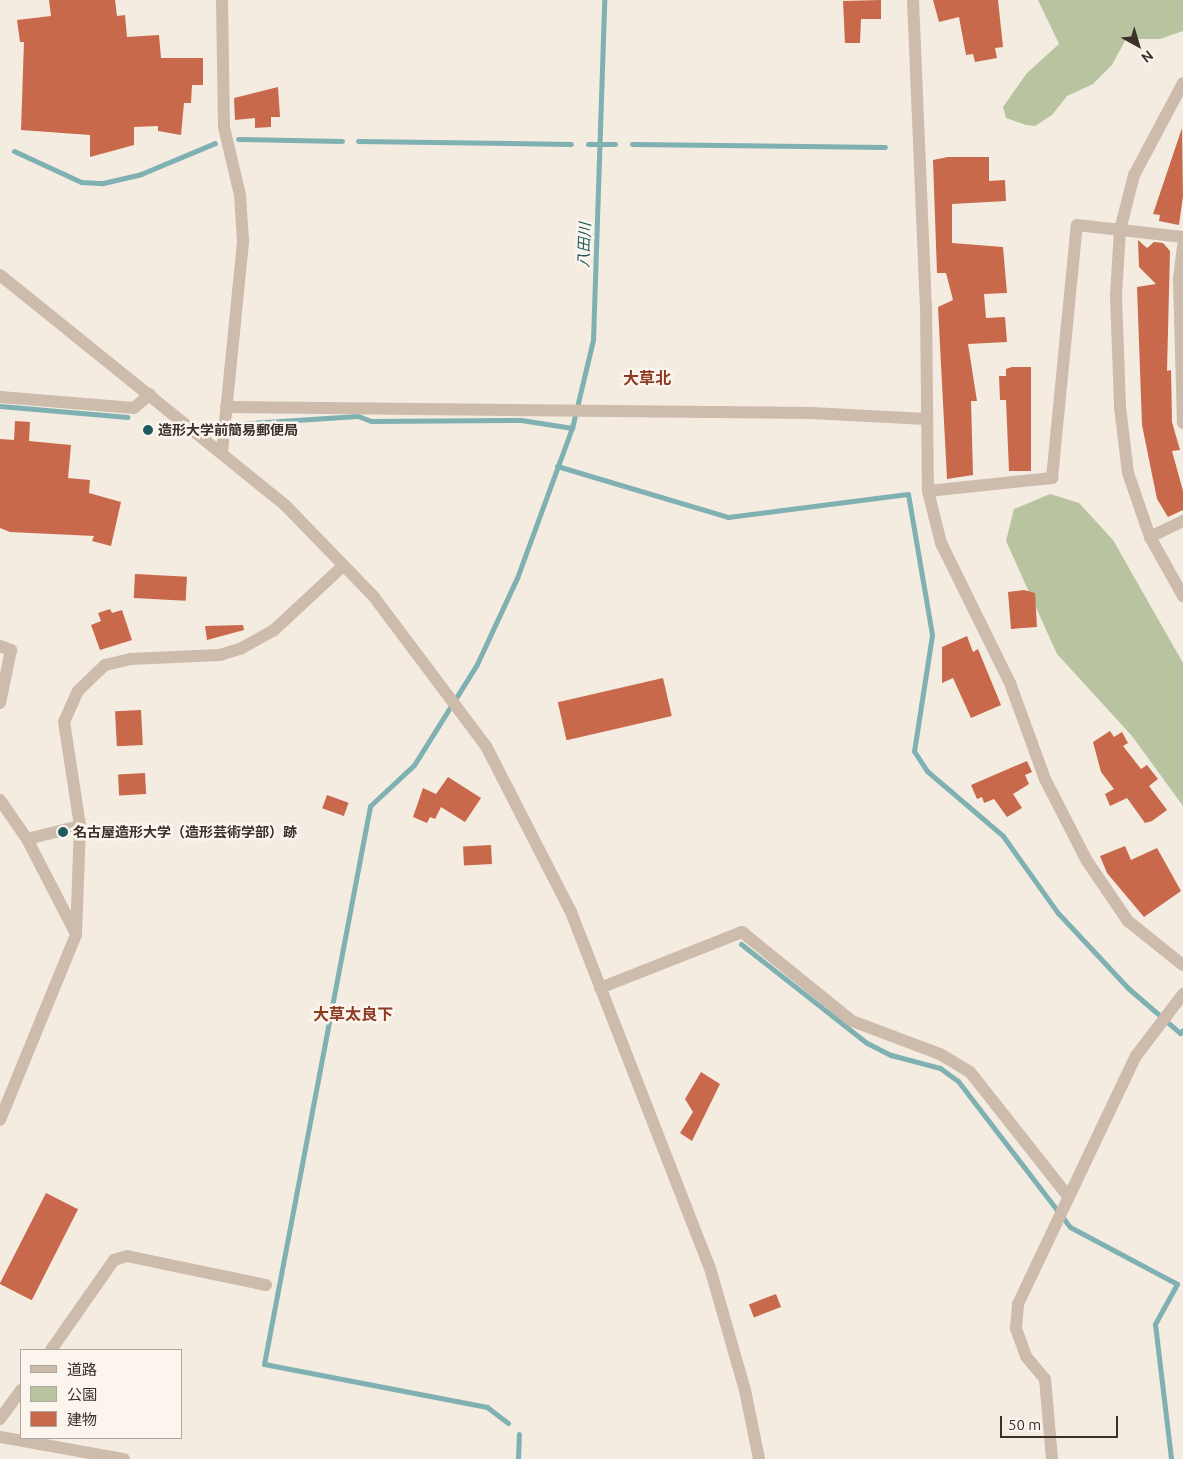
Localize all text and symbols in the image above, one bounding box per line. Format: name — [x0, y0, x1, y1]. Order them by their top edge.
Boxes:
north arrow — [1113, 20, 1163, 70]
text: N — [1138, 47, 1157, 66]
water label: 八田川 — [574, 222, 594, 268]
district label: 大草北 — [623, 368, 671, 388]
place label: 造形大学前簡易郵便局 — [158, 422, 298, 438]
marker: 造形大学前簡易郵便局 — [142, 424, 154, 436]
place label: 名古屋造形大学（造形芸術学部）跡 — [73, 824, 297, 840]
marker: 名古屋造形大学（造形芸術学部）跡 — [57, 826, 69, 838]
district label: 大草太良下 — [313, 1004, 393, 1024]
legend — [20, 1349, 182, 1439]
text: 道路 — [67, 1361, 97, 1378]
text: 公園 — [67, 1386, 97, 1403]
scale bar — [1003, 1406, 1120, 1438]
text: 建物 — [67, 1411, 97, 1428]
text: 50 m — [1008, 1416, 1041, 1433]

